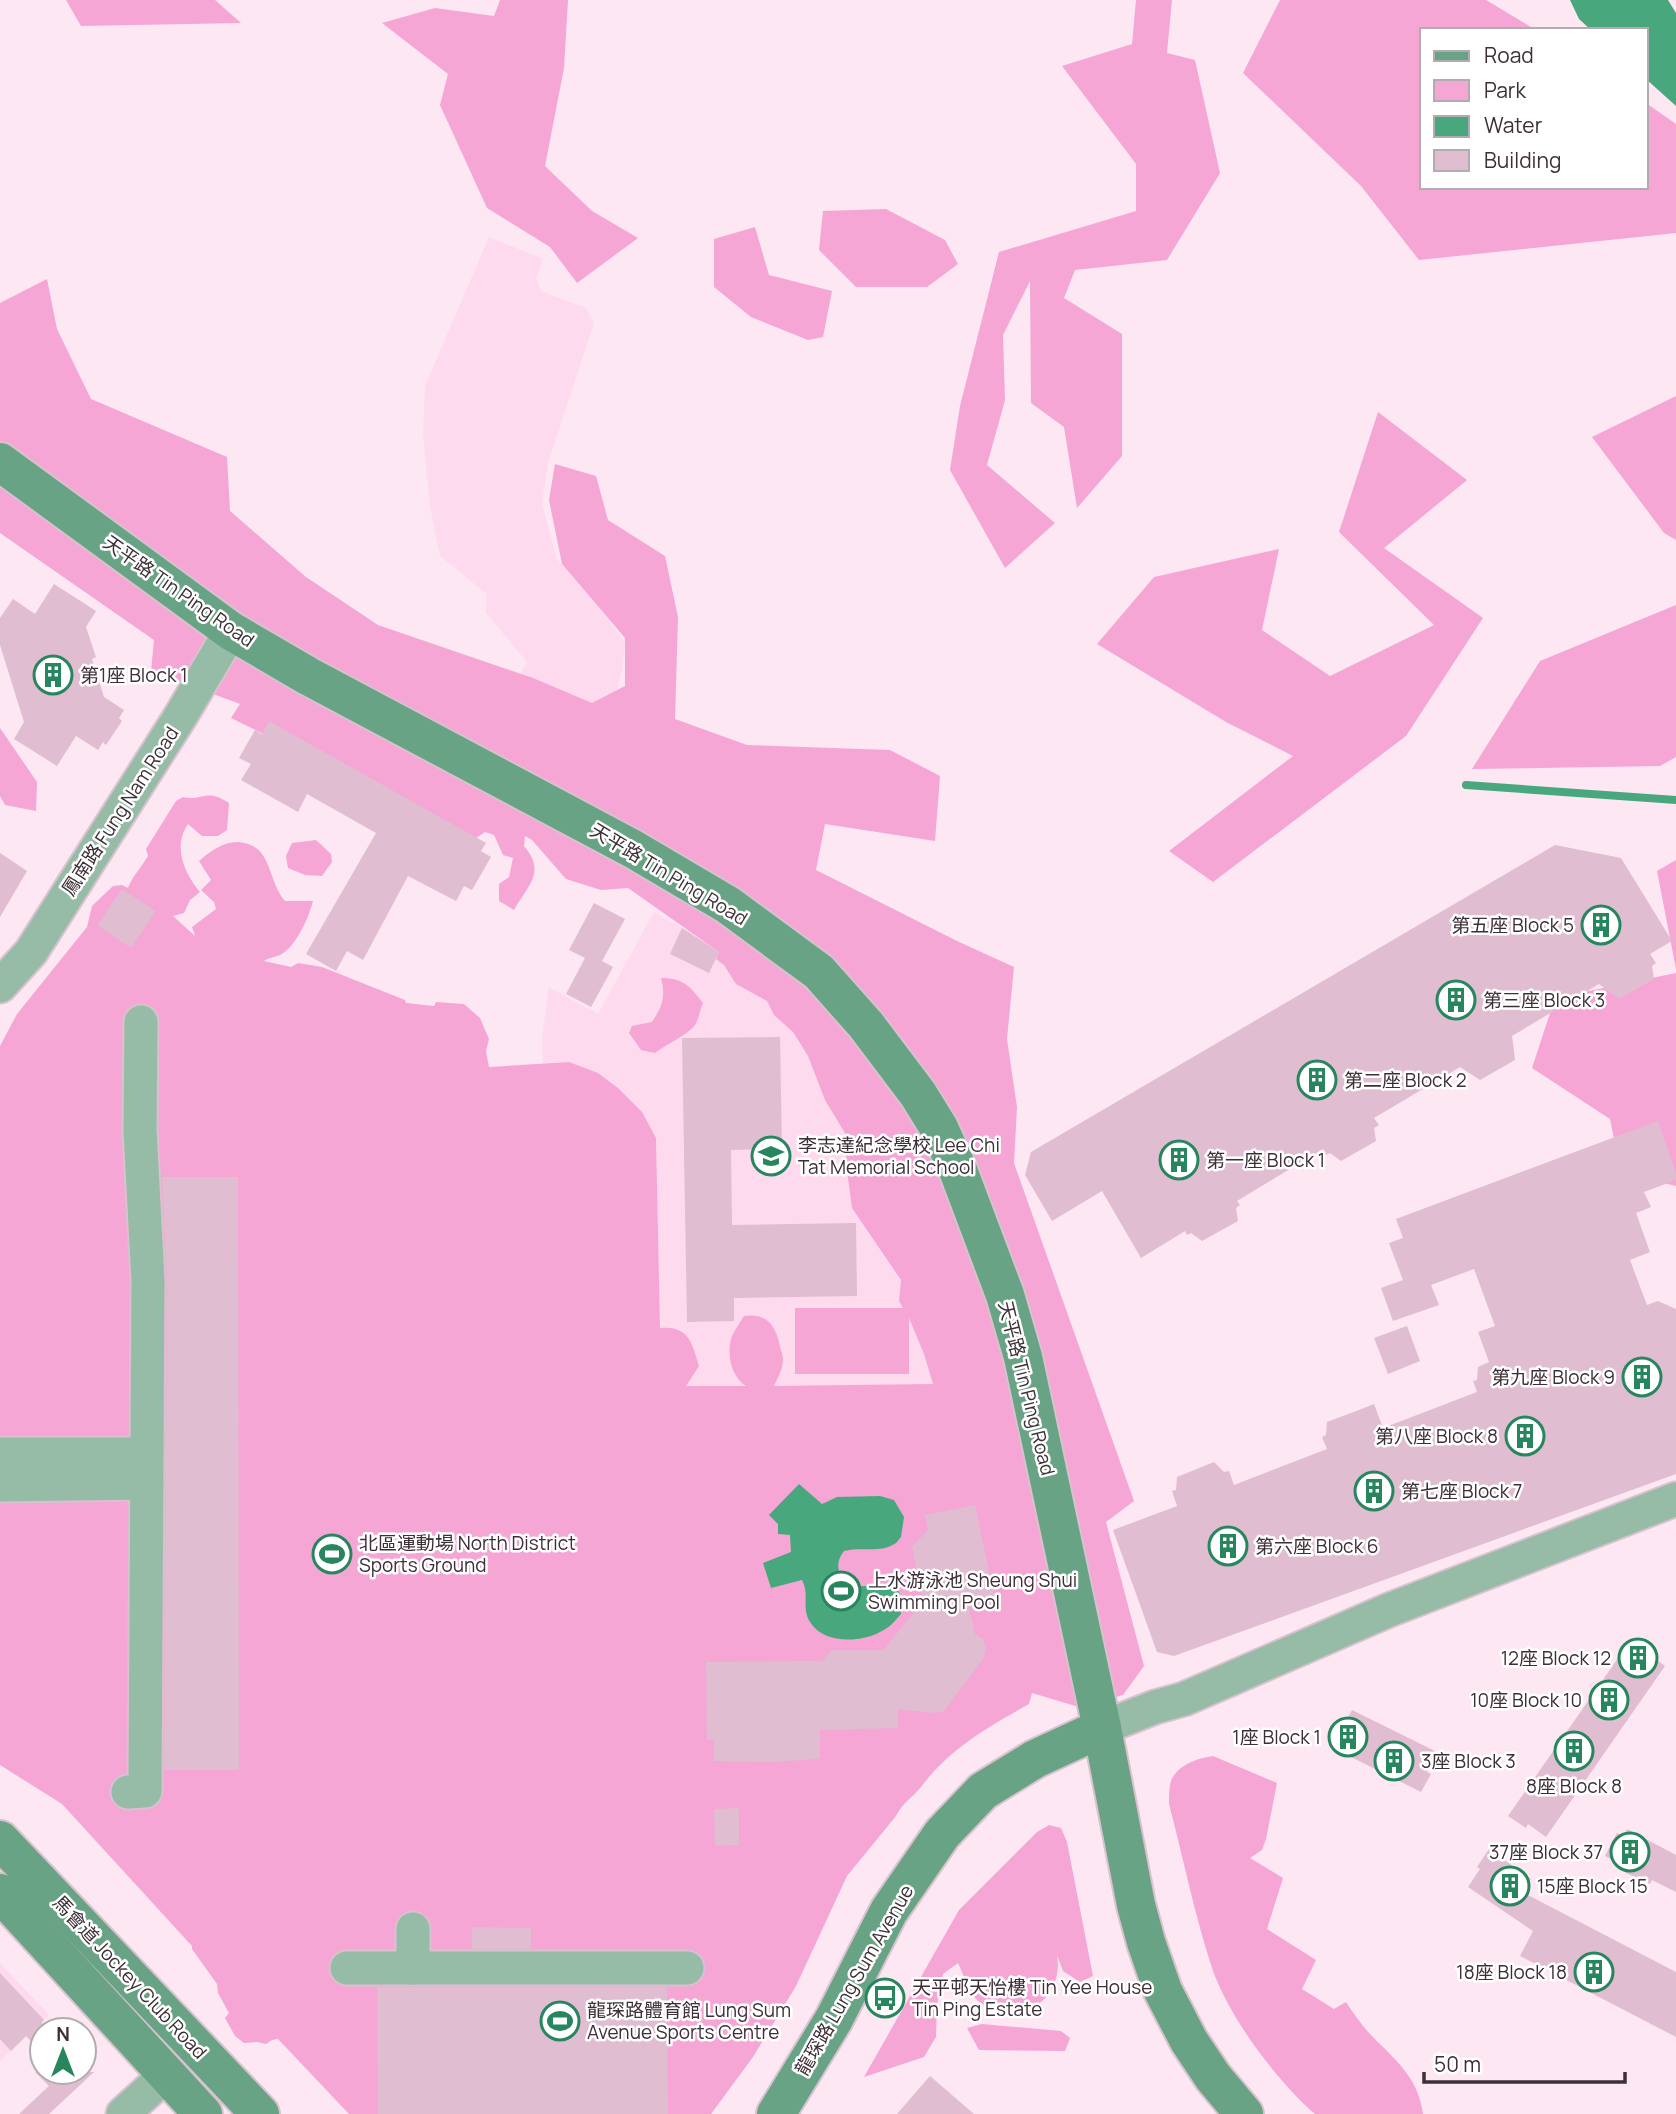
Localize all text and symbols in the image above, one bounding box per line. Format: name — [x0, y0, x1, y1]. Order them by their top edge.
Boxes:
legend — [1420, 28, 1648, 189]
text: Road — [1484, 41, 1534, 69]
text: Park — [1484, 76, 1526, 104]
text: Water — [1484, 111, 1543, 139]
text: Building — [1484, 146, 1561, 174]
street label: 天平路 Tin Ping Road — [98, 529, 260, 653]
building icon: 第1座 Block 1 — [32, 654, 74, 696]
place label: 第1座 Block 1 — [80, 662, 188, 688]
street label: 鳳南路 Fung Nam Road — [56, 722, 184, 900]
street label: 天平路 Tin Ping Road — [586, 817, 752, 931]
building icon: 第五座 Block 5 — [1580, 904, 1622, 946]
place label: 第五座 Block 5 — [1451, 912, 1574, 938]
building icon: 第三座 Block 3 — [1435, 979, 1477, 1021]
place label: 第三座 Block 3 — [1483, 987, 1605, 1013]
building icon: 第二座 Block 2 — [1296, 1059, 1338, 1101]
place label: 第二座 Block 2 — [1344, 1067, 1467, 1093]
place label: 李志達紀念學校 Lee Chi Tat Memorial School — [798, 1132, 1000, 1180]
school or university icon: 李志達紀念學校 Lee Chi Tat Memorial School — [750, 1135, 792, 1177]
building icon: 第一座 Block 1 — [1158, 1139, 1200, 1181]
place label: 第一座 Block 1 — [1206, 1147, 1325, 1173]
street label: 天平路 Tin Ping Road — [993, 1298, 1061, 1478]
building icon: 第九座 Block 9 — [1621, 1356, 1663, 1398]
place label: 第九座 Block 9 — [1491, 1364, 1615, 1390]
building icon: 第八座 Block 8 — [1504, 1415, 1546, 1457]
place label: 第八座 Block 8 — [1375, 1423, 1498, 1449]
building icon: 第七座 Block 7 — [1353, 1470, 1395, 1512]
place label: 第七座 Block 7 — [1401, 1478, 1522, 1504]
building icon: 第六座 Block 6 — [1207, 1525, 1249, 1567]
place label: 北區運動場 North District Sports Ground — [359, 1530, 576, 1578]
sports icon: 北區運動場 North District Sports Ground — [311, 1533, 353, 1575]
place label: 第六座 Block 6 — [1255, 1533, 1379, 1559]
place label: 上水游泳池 Sheung Shui Swimming Pool — [868, 1567, 1077, 1615]
sports icon: 上水游泳池 Sheung Shui Swimming Pool — [820, 1570, 862, 1612]
building icon: 12座 Block 12 — [1617, 1637, 1659, 1679]
place label: 12座 Block 12 — [1501, 1645, 1611, 1671]
building icon: 10座 Block 10 — [1588, 1679, 1630, 1721]
place label: 10座 Block 10 — [1470, 1687, 1582, 1713]
building icon: 1座 Block 1 — [1327, 1716, 1369, 1758]
place label: 1座 Block 1 — [1232, 1724, 1321, 1750]
building icon: 8座 Block 8 — [1553, 1730, 1595, 1772]
building icon: 3座 Block 3 — [1373, 1740, 1415, 1782]
place label: 3座 Block 3 — [1421, 1748, 1516, 1774]
place label: 8座 Block 8 — [1526, 1773, 1622, 1799]
building icon: 37座 Block 37 — [1609, 1831, 1651, 1873]
place label: 37座 Block 37 — [1489, 1839, 1603, 1865]
building icon: 15座 Block 15 — [1489, 1865, 1531, 1907]
place label: 15座 Block 15 — [1537, 1873, 1648, 1899]
street label: 龍琛路 Lung Sum Avenue — [789, 1880, 919, 2080]
street label: 馬會道 Jockey Club Road — [47, 1890, 213, 2064]
building icon: 18座 Block 18 — [1573, 1951, 1615, 1993]
place label: 18座 Block 18 — [1456, 1959, 1567, 1985]
place label: 天平邨天怡樓 Tin Yee House Tin Ping Estate — [912, 1974, 1152, 2022]
bus stop icon: 天平邨天怡樓 Tin Yee House Tin Ping Estate — [864, 1977, 906, 2019]
place label: 龍琛路體育館 Lung Sum Avenue Sports Centre — [587, 1997, 791, 2045]
sports icon: 龍琛路體育館 Lung Sum Avenue Sports Centre — [539, 2000, 581, 2042]
north arrow — [28, 2016, 98, 2086]
text: N — [56, 2021, 70, 2047]
scale bar — [1424, 2040, 1625, 2084]
text: 50 m — [1434, 2050, 1481, 2078]

